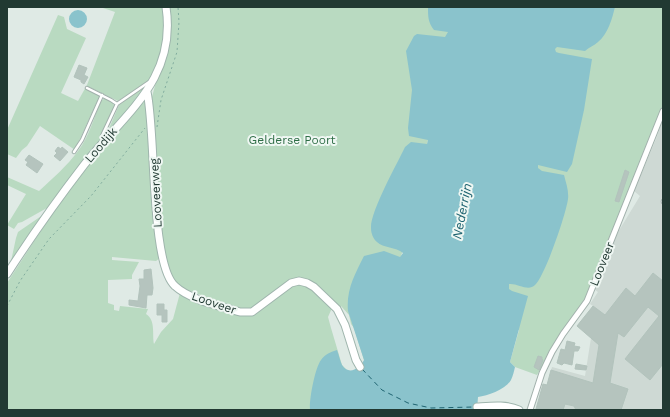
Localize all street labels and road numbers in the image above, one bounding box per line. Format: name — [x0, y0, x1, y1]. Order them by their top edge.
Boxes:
street label: Loodijk — [82, 124, 120, 165]
street label: Looveerweg — [147, 157, 165, 228]
street label: Looveer — [587, 240, 617, 288]
street label: Looveer — [190, 289, 238, 317]

